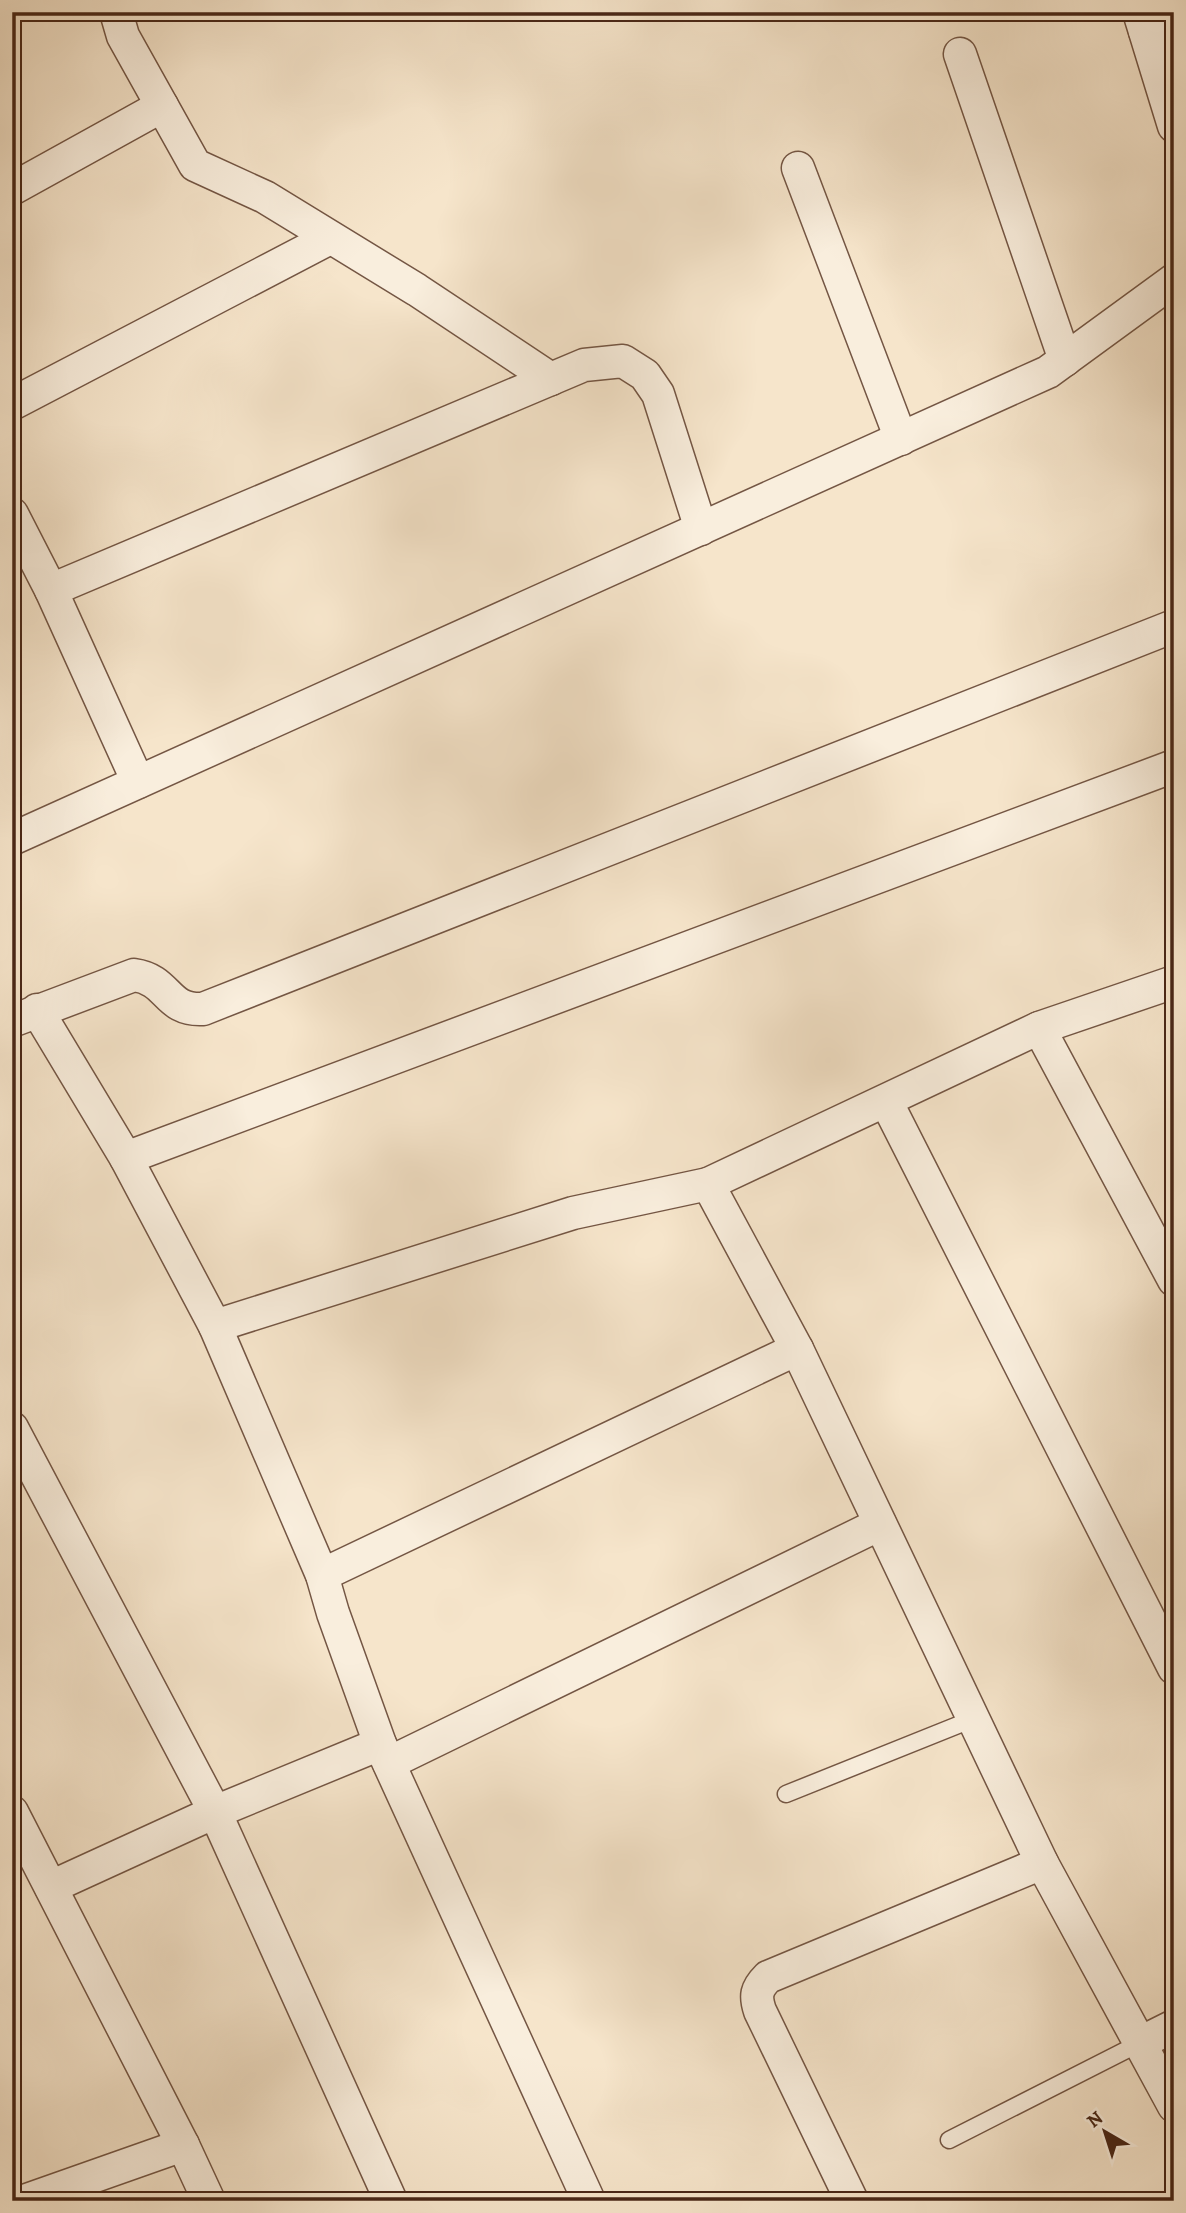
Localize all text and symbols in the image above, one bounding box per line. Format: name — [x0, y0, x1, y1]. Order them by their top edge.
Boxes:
north arrow — [1070, 2098, 1140, 2168]
text: N — [1081, 2105, 1109, 2134]

